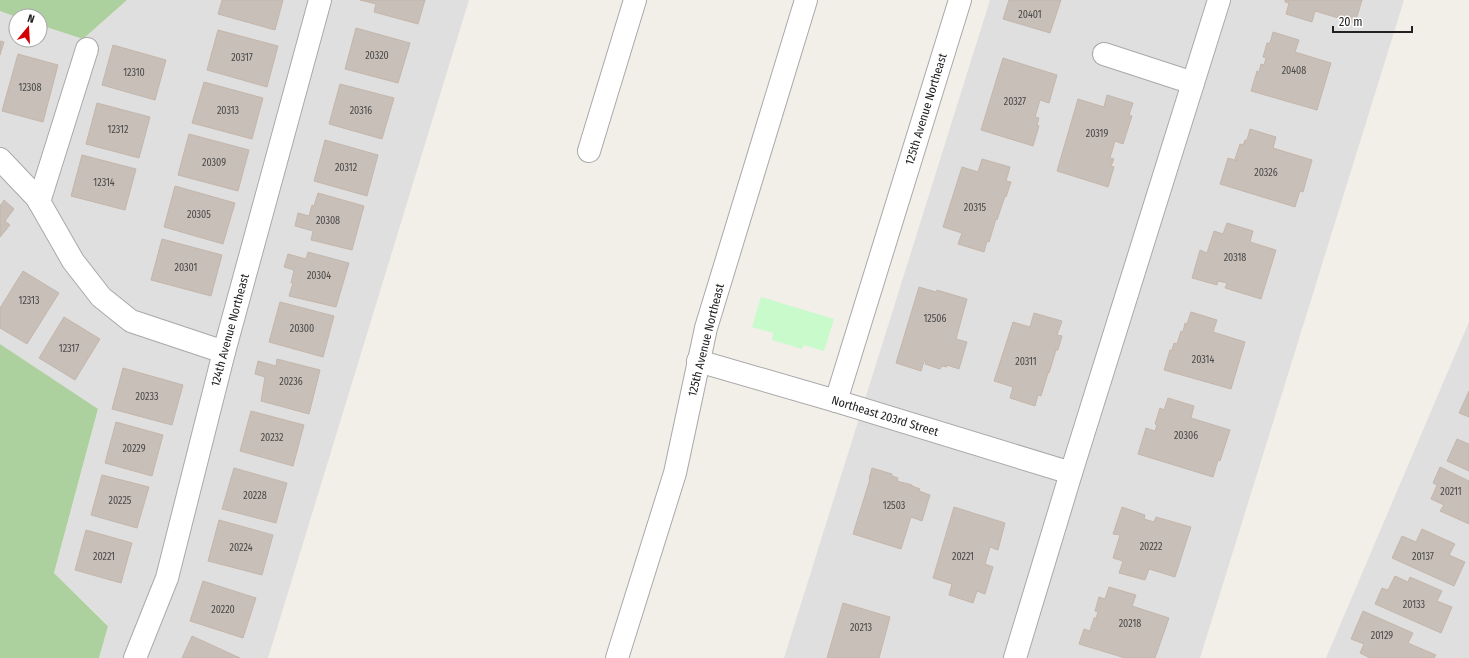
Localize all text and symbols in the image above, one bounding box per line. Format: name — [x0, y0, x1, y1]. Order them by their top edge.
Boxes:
north arrow — [8, 8, 48, 48]
scale bar — [1333, 8, 1412, 34]
house number: 20401 — [1018, 9, 1042, 21]
text: N — [26, 12, 36, 26]
text: 20 m — [1339, 15, 1363, 29]
house number: 20320 — [365, 50, 389, 62]
street label: 125th Avenue Northeast — [902, 51, 950, 167]
house number: 20317 — [231, 52, 253, 64]
house number: 20408 — [1282, 65, 1306, 77]
house number: 12310 — [123, 67, 145, 79]
house number: 12308 — [18, 82, 42, 94]
house number: 20327 — [1004, 96, 1026, 108]
house number: 20313 — [217, 105, 240, 117]
house number: 20316 — [350, 105, 372, 117]
house number: 12312 — [108, 124, 129, 136]
house number: 20319 — [1086, 128, 1108, 140]
house number: 20309 — [202, 157, 226, 169]
house number: 20312 — [335, 162, 358, 174]
house number: 20326 — [1254, 167, 1278, 179]
house number: 12314 — [93, 177, 115, 189]
house number: 20315 — [964, 202, 987, 214]
house number: 20305 — [187, 209, 211, 221]
house number: 20308 — [316, 215, 340, 227]
house number: 20318 — [1224, 252, 1246, 264]
house number: 20301 — [175, 262, 197, 274]
house number: 20304 — [307, 270, 331, 282]
street label: 124th Avenue Northeast — [208, 272, 252, 388]
street label: 125th Avenue Northeast — [685, 282, 727, 398]
house number: 12313 — [19, 295, 40, 307]
house number: 12506 — [923, 313, 947, 325]
house number: 20300 — [290, 323, 314, 335]
house number: 12317 — [59, 343, 79, 355]
house number: 20314 — [1192, 354, 1214, 366]
house number: 20311 — [1015, 356, 1037, 368]
house number: 20236 — [279, 376, 303, 388]
house number: 20233 — [136, 391, 159, 403]
street label: Northeast 203rd Street — [830, 393, 940, 439]
house number: 20306 — [1174, 430, 1198, 442]
house number: 20232 — [261, 432, 284, 444]
house number: 20229 — [122, 443, 146, 455]
house number: 20211 — [1440, 486, 1462, 498]
house number: 20228 — [243, 490, 267, 502]
house number: 20225 — [109, 495, 132, 507]
house number: 12503 — [883, 500, 906, 512]
house number: 20222 — [1140, 541, 1163, 553]
house number: 20224 — [230, 542, 253, 554]
house number: 20221 — [93, 551, 115, 563]
house number: 20221 — [952, 551, 974, 563]
house number: 20137 — [1412, 551, 1434, 563]
house number: 20133 — [1403, 599, 1426, 611]
house number: 20220 — [211, 604, 235, 616]
house number: 20218 — [1119, 618, 1141, 630]
house number: 20213 — [850, 622, 873, 634]
house number: 20129 — [1371, 630, 1393, 642]

